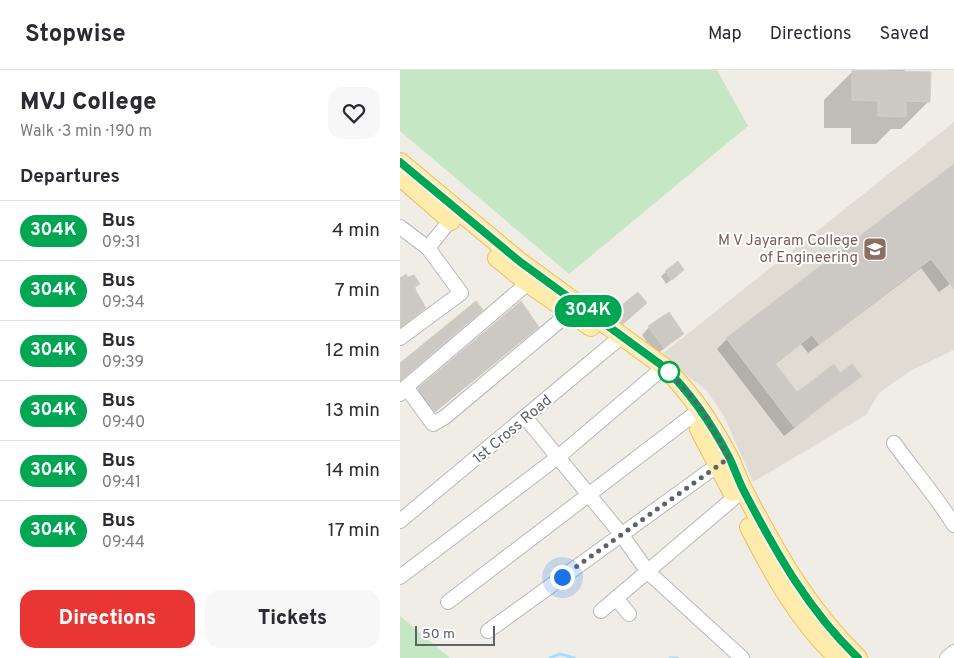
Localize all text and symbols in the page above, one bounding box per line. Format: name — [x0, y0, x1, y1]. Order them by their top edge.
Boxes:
text: Stopwise — [25, 20, 126, 50]
text: Map — [708, 23, 742, 46]
text: Directions — [770, 23, 852, 46]
text: Saved — [880, 23, 929, 46]
button: heart — [328, 87, 380, 139]
text: MVJ College — [20, 88, 156, 118]
text: Walk · 3 min · 190 m — [20, 122, 152, 142]
text: Departures — [20, 165, 120, 189]
text: Bus — [102, 209, 135, 233]
text: 304K — [30, 219, 77, 242]
text: 4 min — [332, 219, 380, 243]
place label: M V Jayaram College of Engineering — [718, 232, 858, 268]
text: 09:31 — [102, 233, 141, 253]
school or university icon: M V Jayaram College of Engineering — [862, 236, 888, 262]
text: Bus — [102, 269, 135, 293]
text: 304K — [30, 279, 77, 302]
text: 7 min — [335, 279, 380, 303]
text: 09:34 — [102, 293, 145, 313]
line badge: 304K — [553, 295, 623, 327]
text: 304K — [565, 299, 611, 322]
text: Bus — [102, 329, 135, 353]
text: 304K — [30, 339, 77, 362]
text: 12 min — [325, 339, 380, 363]
text: 09:39 — [102, 353, 144, 373]
unlabelled marker — [658, 361, 680, 383]
text: Bus — [102, 389, 135, 413]
street label: 1st Cross Road — [470, 392, 556, 469]
text: 304K — [30, 399, 77, 422]
text: 13 min — [325, 399, 380, 423]
text: 09:40 — [102, 413, 145, 433]
text: Bus — [102, 449, 135, 473]
text: 304K — [30, 459, 77, 482]
text: 14 min — [325, 459, 380, 483]
text: 09:41 — [102, 473, 141, 493]
text: Bus — [102, 509, 135, 533]
text: 304K — [30, 519, 77, 542]
text: 17 min — [328, 519, 380, 543]
text: 09:44 — [102, 533, 145, 553]
your location — [550, 565, 575, 590]
button: Directions — [20, 590, 195, 648]
button: Tickets — [205, 590, 380, 648]
scale bar — [415, 623, 495, 646]
text: 50 m — [422, 626, 455, 643]

